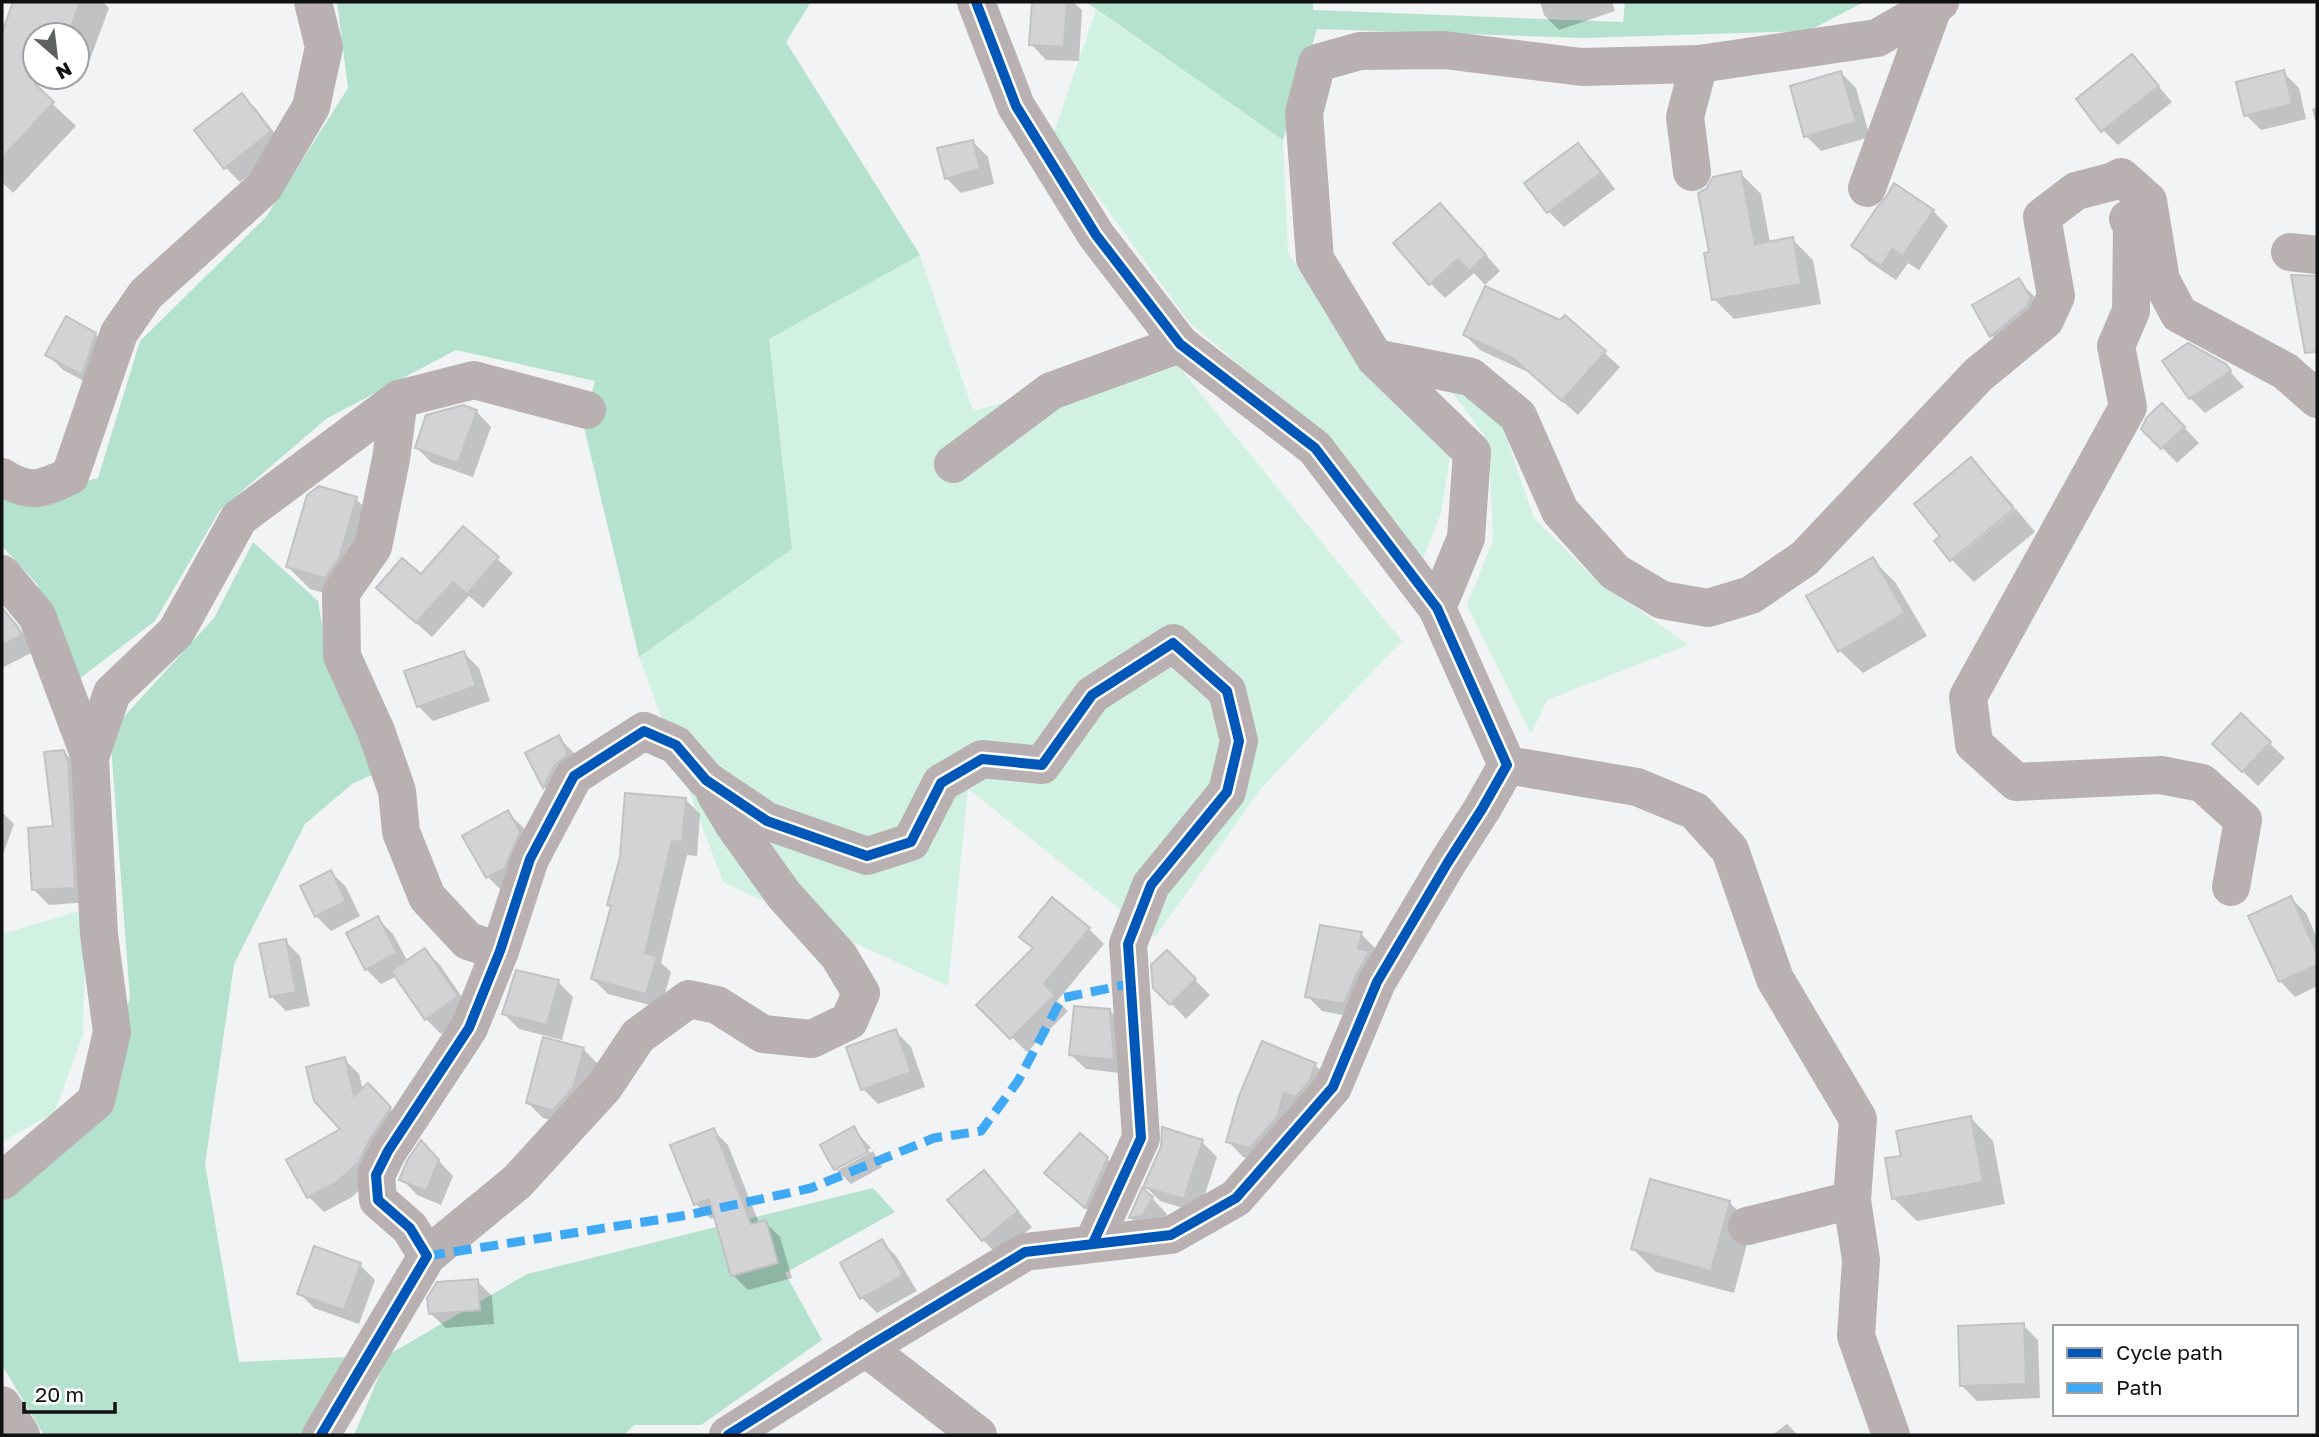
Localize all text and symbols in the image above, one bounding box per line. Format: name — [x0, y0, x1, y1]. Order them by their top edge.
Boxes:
north arrow — [21, 21, 91, 91]
text: N — [52, 58, 76, 85]
legend — [2053, 1325, 2298, 1416]
text: Cycle path — [2116, 1339, 2223, 1365]
scale bar — [24, 1370, 116, 1414]
text: Path — [2116, 1374, 2163, 1400]
text: 20 m — [35, 1381, 84, 1407]

